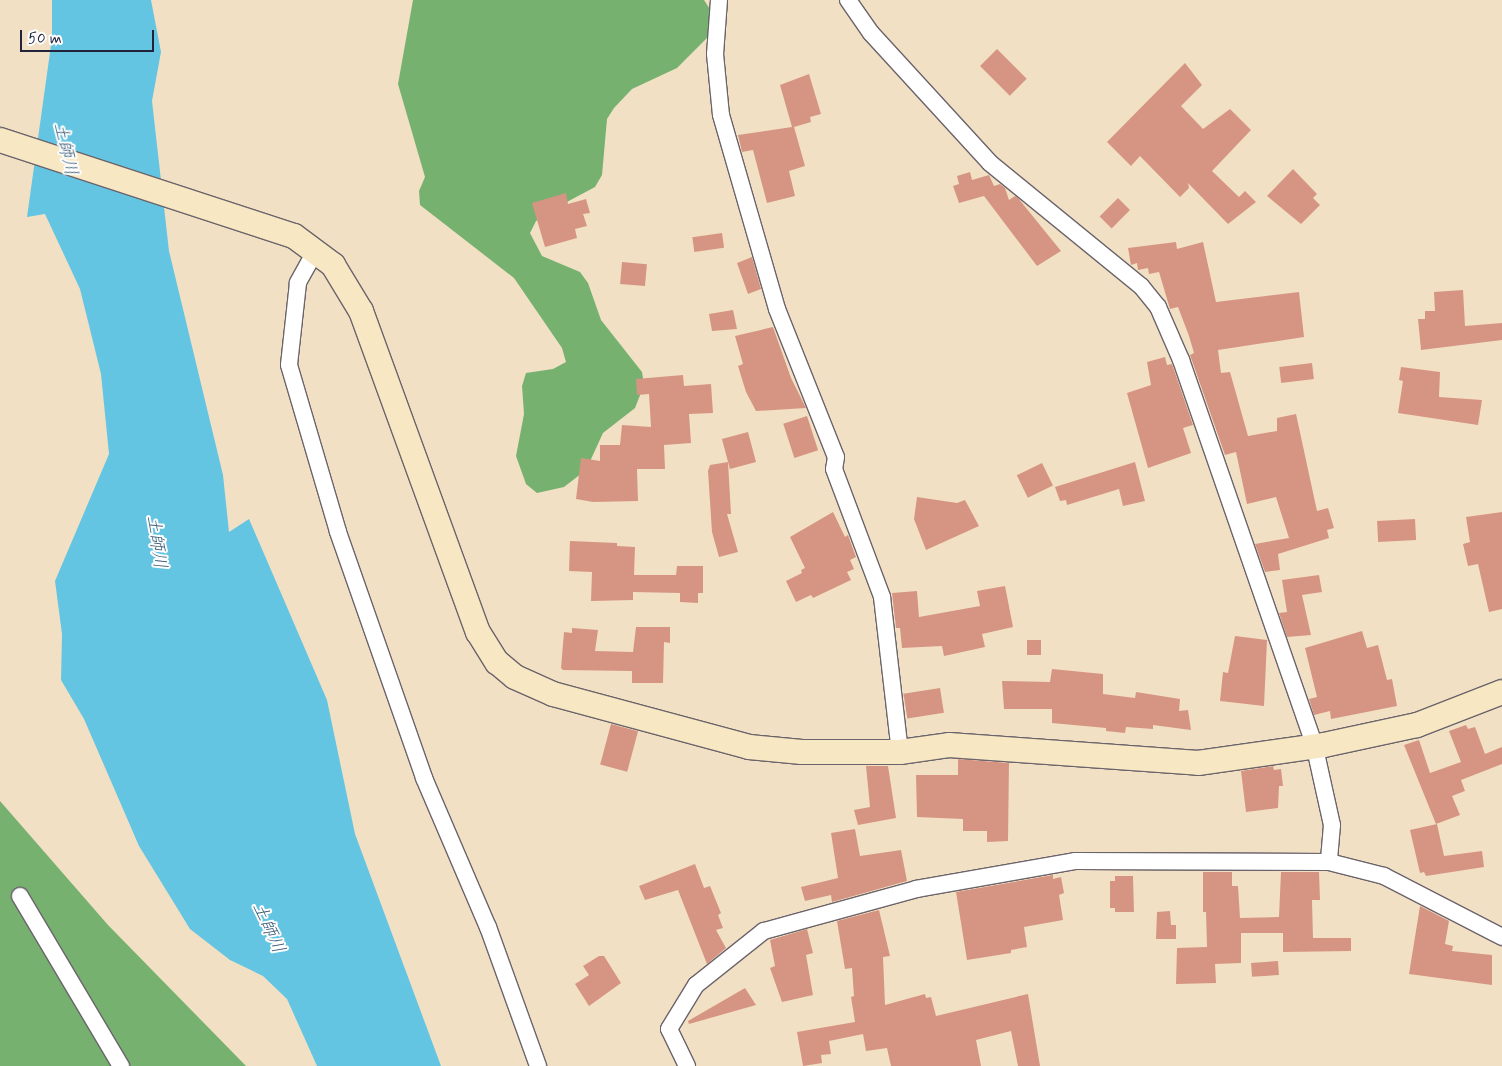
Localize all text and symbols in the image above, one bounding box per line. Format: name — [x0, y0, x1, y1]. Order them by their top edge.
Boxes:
scale bar — [22, 20, 156, 52]
text: 50 m — [28, 29, 62, 49]
water label: 土師川 — [48, 120, 82, 178]
water label: 土師川 — [142, 514, 170, 570]
water label: 土師川 — [247, 899, 289, 957]

